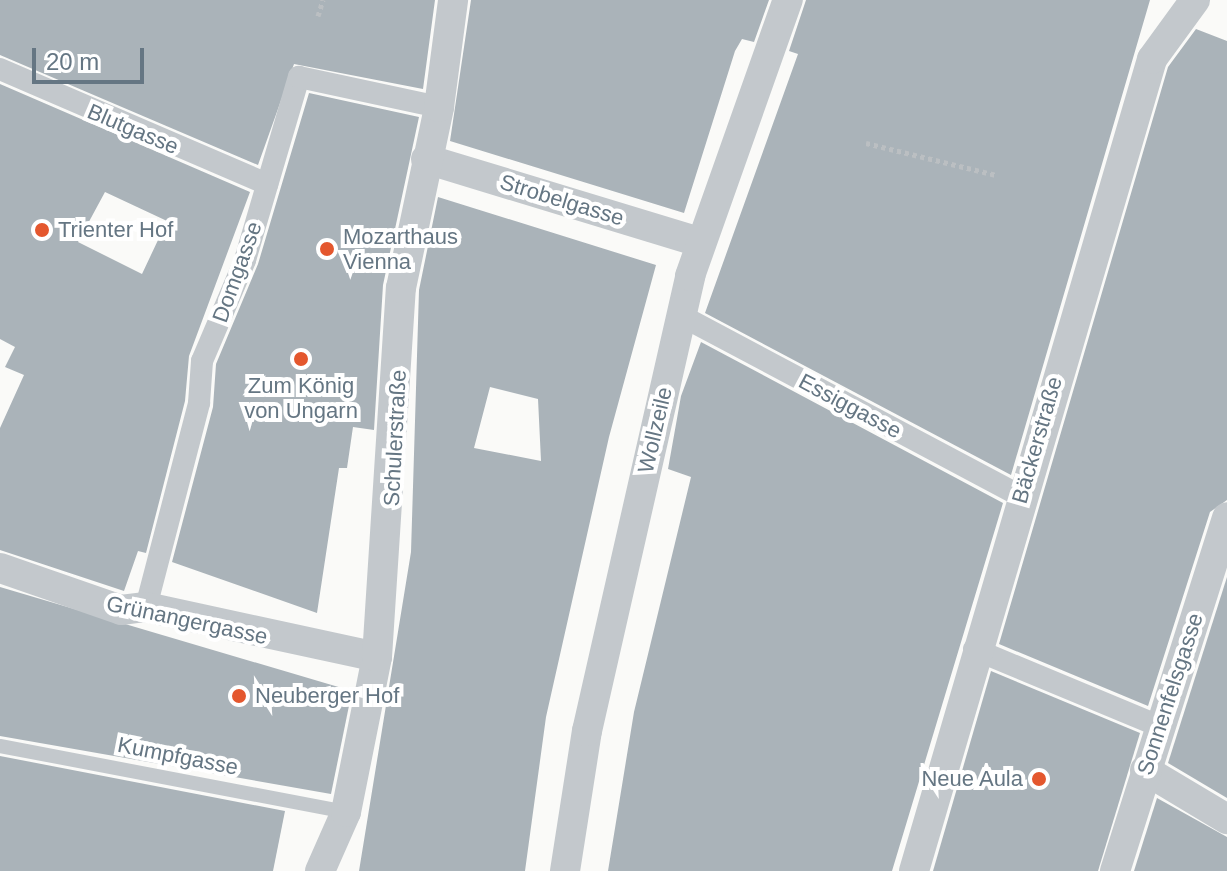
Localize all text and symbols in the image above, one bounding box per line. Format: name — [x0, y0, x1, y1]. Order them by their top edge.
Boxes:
scale bar — [36, 32, 148, 82]
text: 20 m — [46, 48, 99, 75]
street label: Blutgasse — [83, 98, 183, 160]
street label: Strobelgasse — [497, 169, 627, 231]
place label: Trienter Hof — [58, 217, 173, 243]
street label: Domgasse — [207, 218, 267, 326]
marker: Trienter Hof — [33, 221, 51, 239]
place label: Mozarthaus Vienna — [343, 223, 458, 274]
marker: Mozarthaus Vienna — [318, 240, 336, 258]
marker: Zum König von Ungarn — [292, 350, 310, 368]
street label: Essiggasse — [794, 368, 906, 444]
street label: Schulerstraße — [378, 369, 412, 507]
place label: Zum König von Ungarn — [244, 372, 358, 424]
street label: Bäckerstraße — [1006, 373, 1068, 507]
street label: Wollzeile — [632, 384, 678, 476]
street label: Grünangergasse — [104, 590, 270, 650]
street label: Sonnenfelsgasse — [1131, 610, 1209, 778]
place label: Neuberger Hof — [255, 683, 399, 709]
marker: Neuberger Hof — [230, 687, 248, 705]
street label: Kumpfgasse — [115, 731, 241, 781]
place label: Neue Aula — [920, 766, 1023, 792]
marker: Neue Aula — [1030, 770, 1048, 788]

